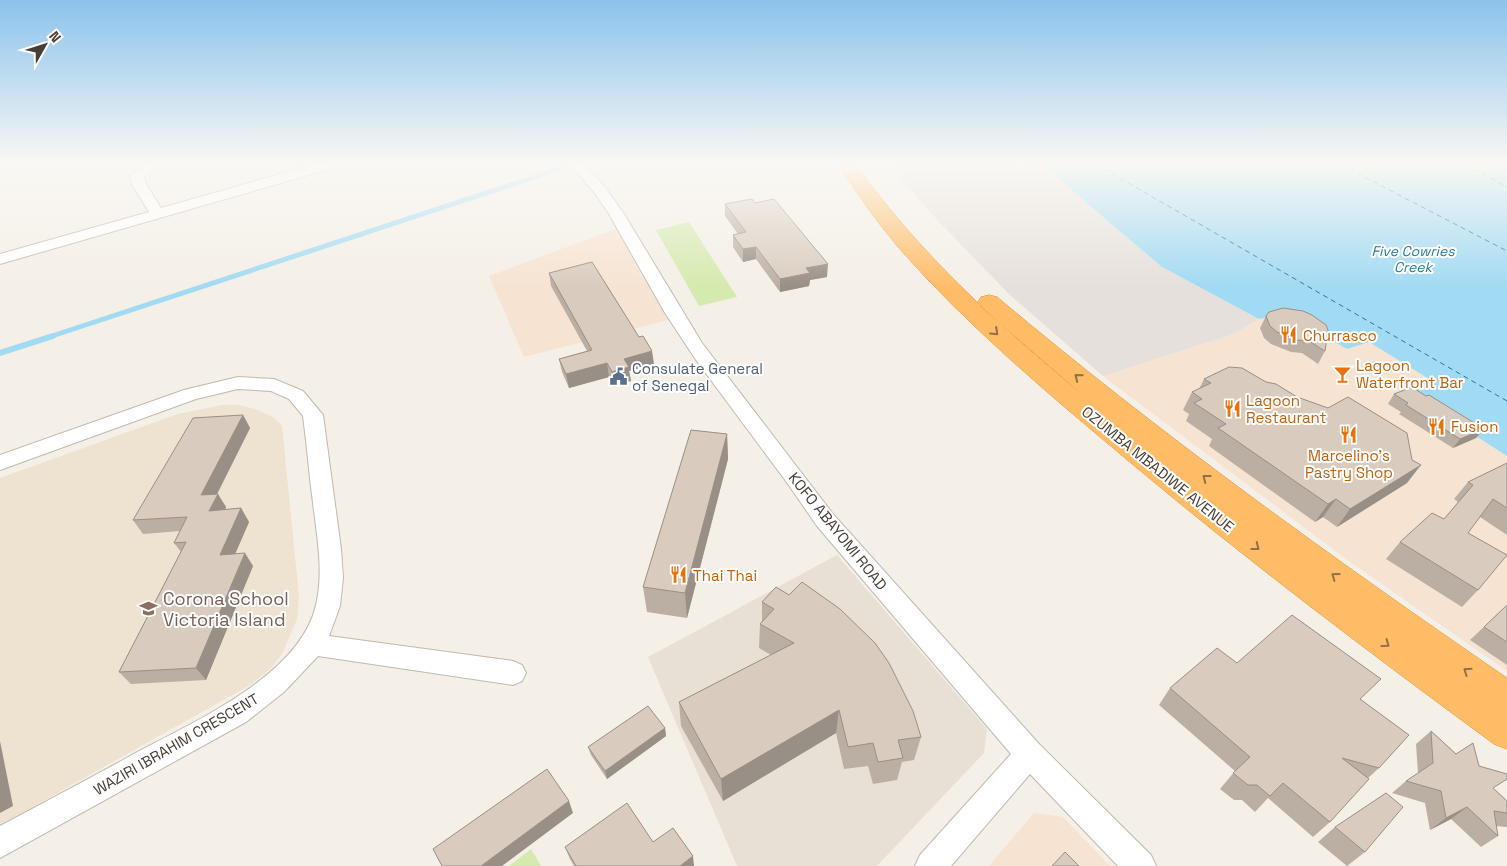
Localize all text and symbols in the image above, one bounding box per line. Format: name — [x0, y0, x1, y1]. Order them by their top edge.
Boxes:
north arrow — [20, 20, 70, 70]
text: N — [45, 28, 65, 46]
water label: Five Cowries Creek — [1371, 242, 1455, 276]
restaurant icon: Churrasco — [1279, 325, 1299, 345]
one-way arrow — [990, 326, 999, 335]
place label: Churrasco — [1303, 326, 1377, 345]
place label: Lagoon Waterfront Bar — [1356, 356, 1464, 392]
place label: Consulate General of Senegal — [632, 359, 763, 395]
bar icon: Lagoon Waterfront Bar — [1332, 364, 1352, 384]
public building icon: Consulate General of Senegal — [608, 367, 628, 387]
one-way arrow — [1075, 374, 1084, 383]
place label: Lagoon Restaurant — [1246, 391, 1327, 427]
restaurant icon: Lagoon Restaurant — [1222, 399, 1242, 419]
street label: OZUMBA MBADIWE AVENUE — [1078, 402, 1238, 536]
restaurant icon: Fusion — [1427, 416, 1447, 436]
place label: Fusion — [1451, 417, 1498, 436]
restaurant icon: Marcelino's Pastry Shop — [1339, 424, 1359, 444]
place label: Marcelino's Pastry Shop — [1305, 446, 1393, 482]
street label: KOFO ABAYOMI ROAD — [785, 468, 891, 594]
one-way arrow — [1203, 476, 1212, 484]
one-way arrow — [1250, 541, 1259, 549]
restaurant icon: Thai Thai — [669, 565, 689, 585]
place label: Thai Thai — [693, 566, 757, 585]
one-way arrow — [1331, 573, 1341, 582]
place label: Corona School Victoria Island — [163, 587, 289, 631]
school or university icon: Corona School Victoria Island — [139, 598, 159, 618]
one-way arrow — [1380, 638, 1390, 647]
one-way arrow — [1463, 668, 1473, 677]
street label: WAZIRI IBRAHIM CRESCENT — [90, 689, 262, 799]

